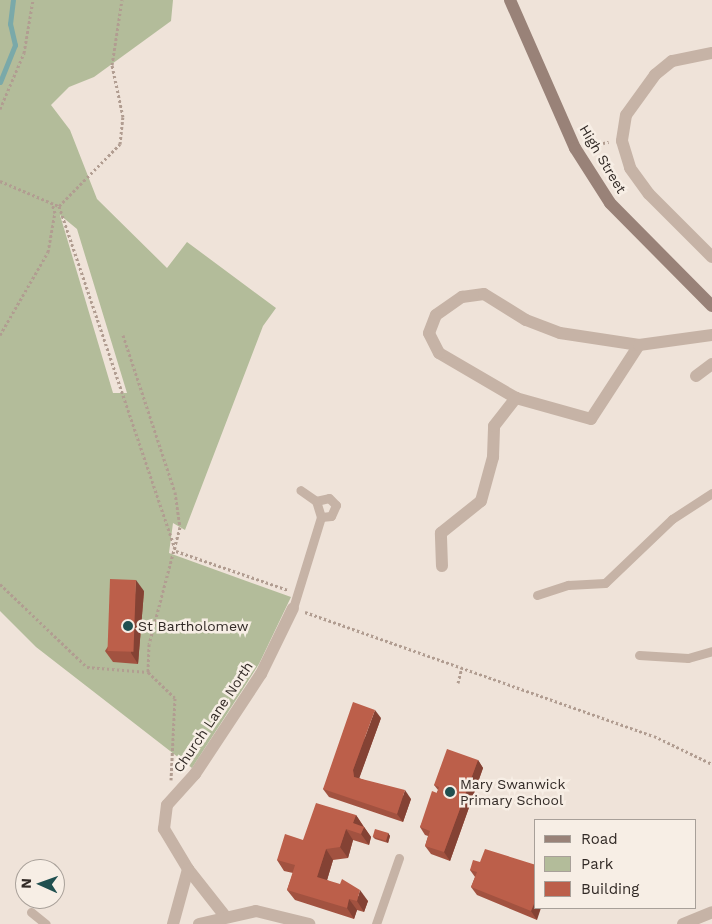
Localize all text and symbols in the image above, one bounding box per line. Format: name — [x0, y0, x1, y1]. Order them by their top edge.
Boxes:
street label: High Street — [576, 122, 630, 196]
place label: St Bartholomew — [138, 618, 249, 634]
marker: St Bartholomew — [122, 620, 134, 632]
street label: Church Lane North — [170, 658, 256, 776]
place label: Mary Swanwick Primary School — [460, 776, 566, 809]
marker: Mary Swanwick Primary School — [444, 786, 456, 798]
legend — [534, 819, 697, 909]
text: Road — [581, 830, 618, 848]
text: Park — [581, 855, 613, 873]
north arrow — [15, 859, 65, 909]
text: N — [18, 878, 34, 889]
text: Building — [581, 880, 639, 898]

